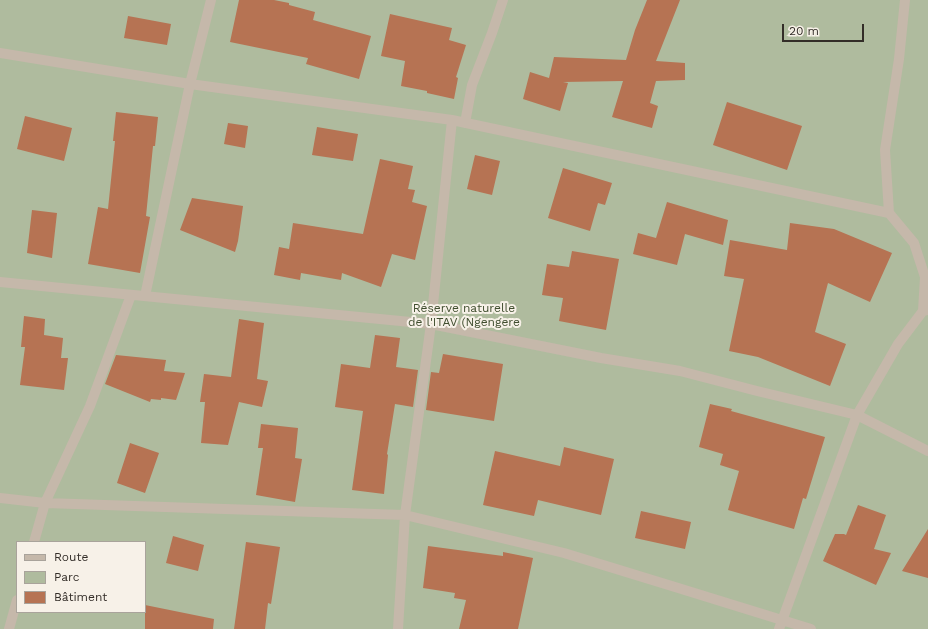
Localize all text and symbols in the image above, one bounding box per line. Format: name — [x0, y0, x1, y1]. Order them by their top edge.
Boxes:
scale bar — [784, 16, 866, 42]
text: 20 m — [789, 24, 819, 38]
park label: Réserve naturelle de l'ITAV (Ngengere — [408, 301, 520, 329]
legend — [16, 541, 146, 613]
text: Route — [54, 550, 88, 564]
text: Parc — [54, 570, 80, 584]
text: Bâtiment — [54, 590, 107, 604]

